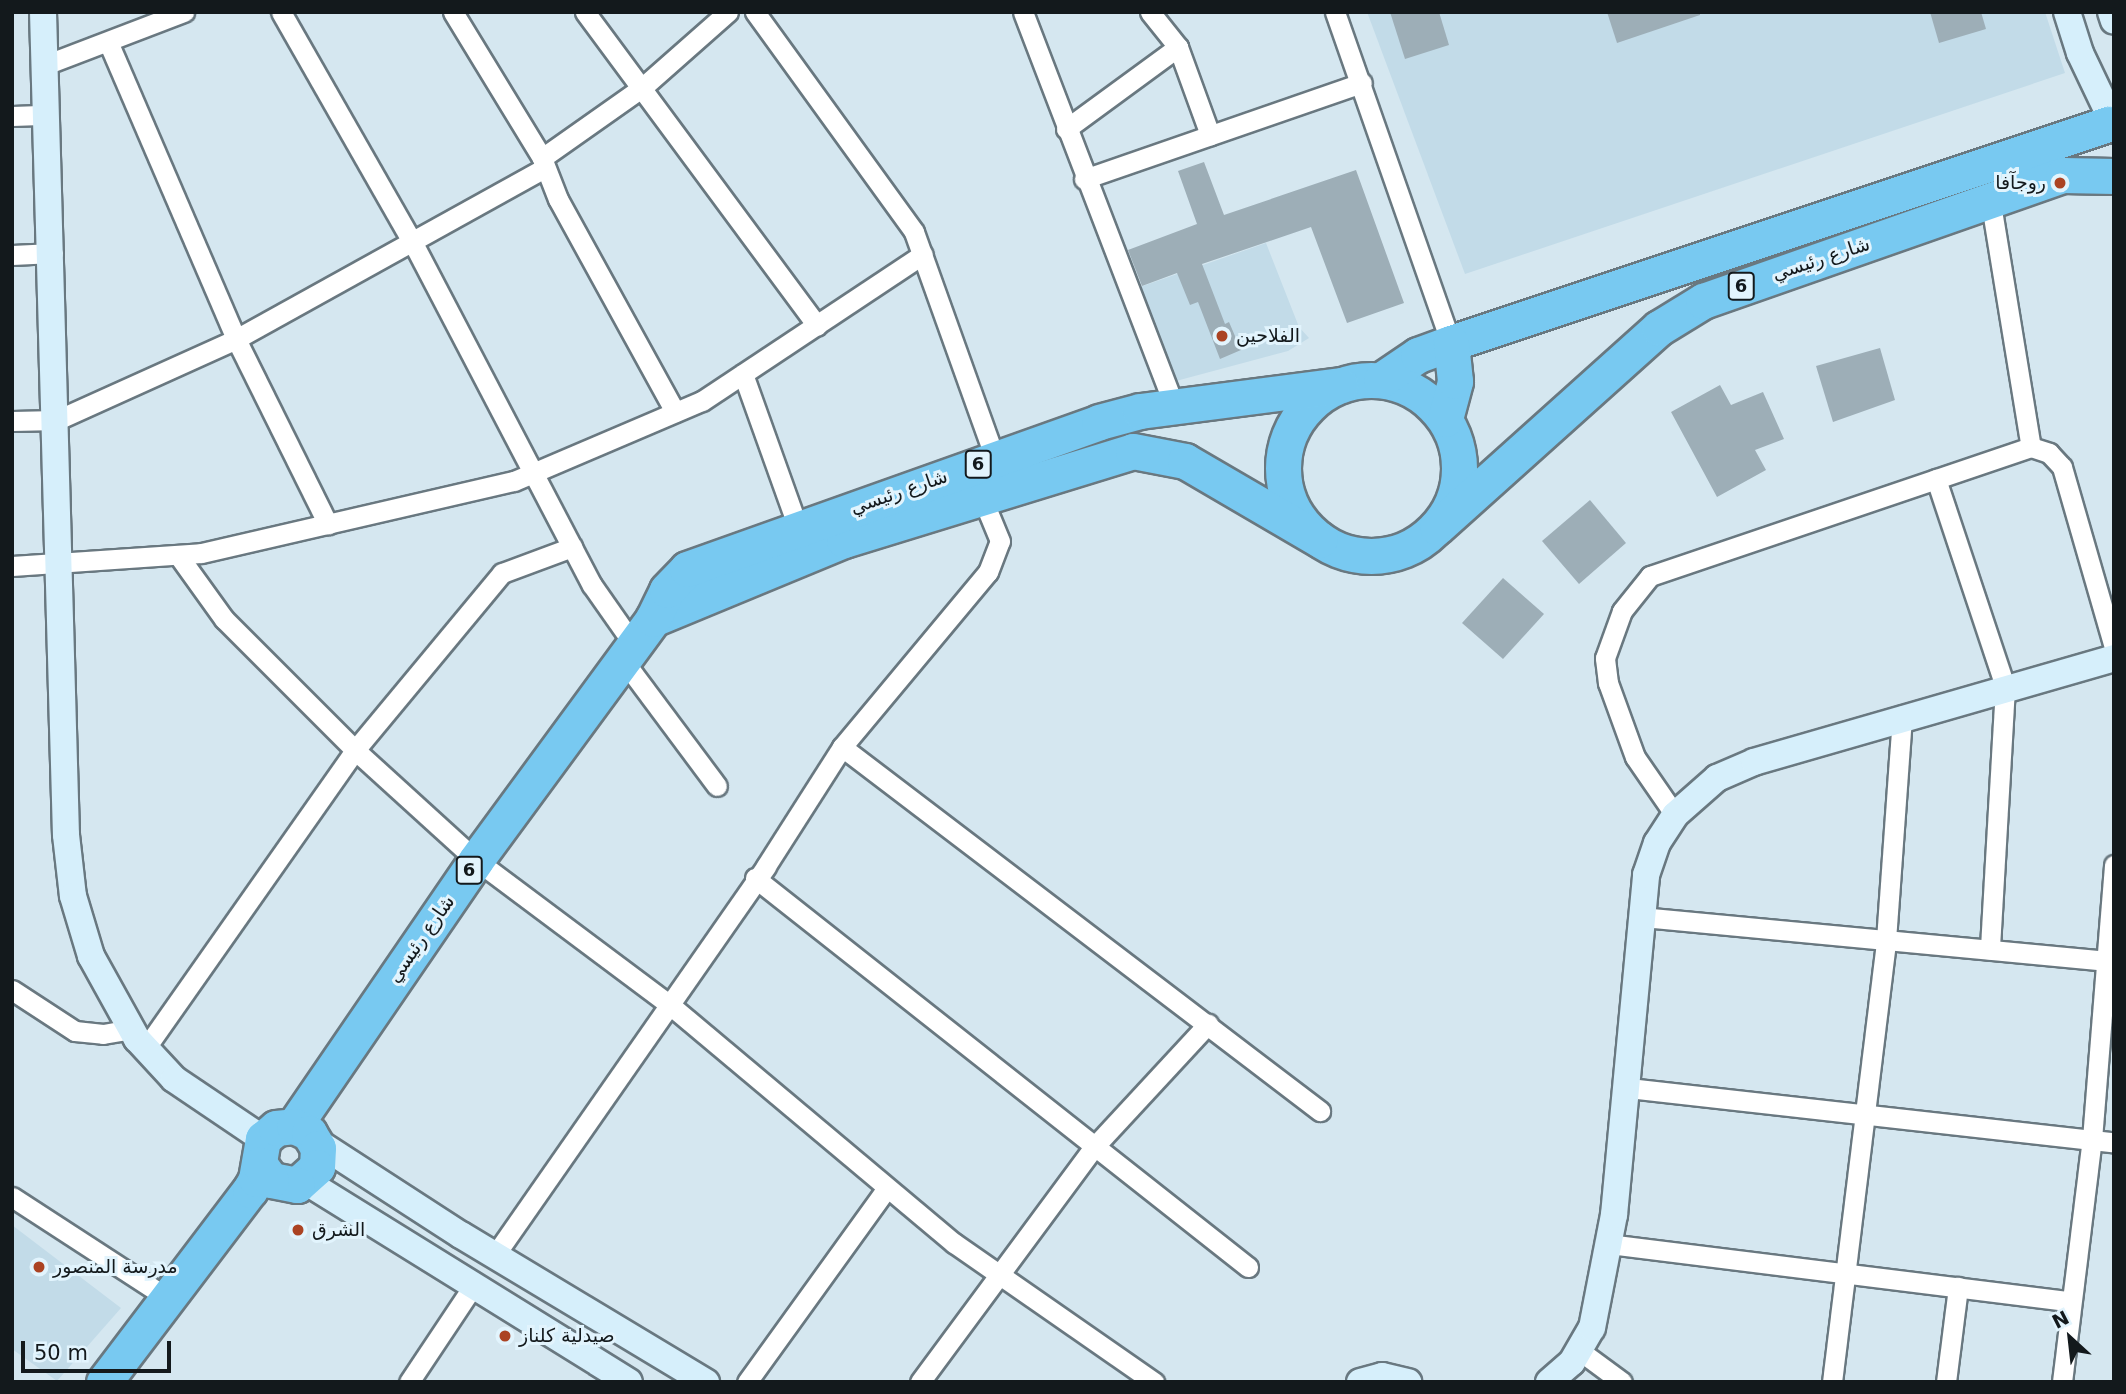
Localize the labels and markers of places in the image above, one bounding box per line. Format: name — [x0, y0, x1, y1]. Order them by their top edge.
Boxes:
place label: روجآفا — [1995, 172, 2046, 194]
marker: روجآفا — [2052, 175, 2068, 191]
place label: الفلاحين — [1236, 325, 1300, 347]
marker: الفلاحين — [1214, 328, 1230, 344]
place label: الشرق — [312, 1219, 365, 1241]
marker: الشرق — [290, 1222, 306, 1238]
place label: مدرسة المنصور — [53, 1256, 178, 1278]
marker: مدرسة المنصور — [31, 1259, 47, 1275]
place label: صيدلية كلناز — [519, 1325, 615, 1347]
marker: صيدلية كلناز — [497, 1328, 513, 1344]

